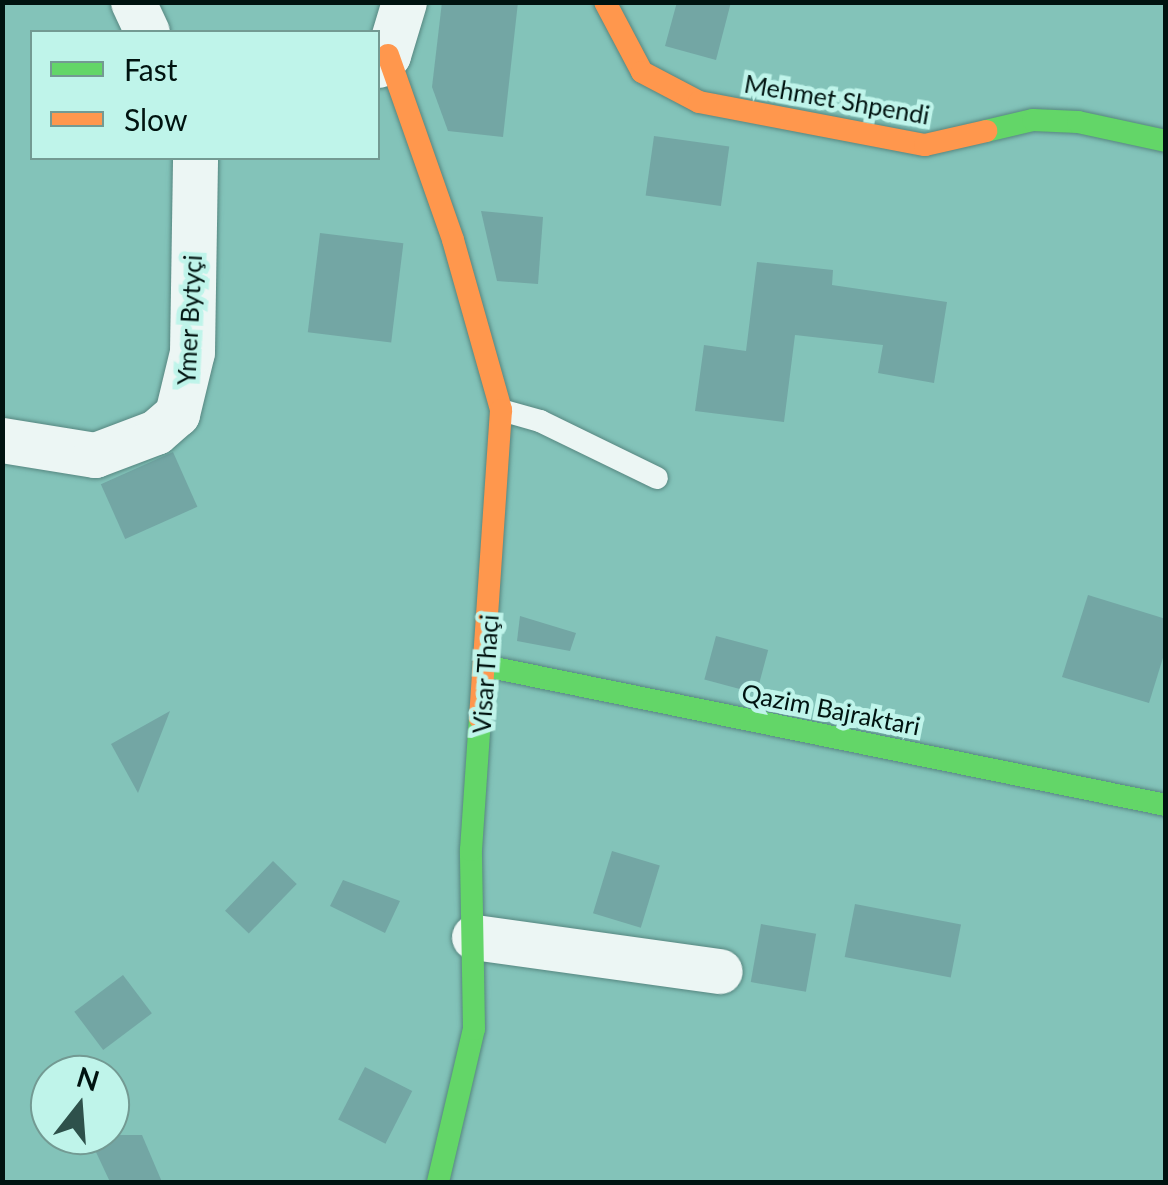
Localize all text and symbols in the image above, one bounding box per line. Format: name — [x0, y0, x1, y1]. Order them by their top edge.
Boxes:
legend — [30, 30, 380, 160]
text: Fast — [124, 51, 178, 87]
street label: Mehmet Shpendi — [742, 68, 932, 130]
text: Slow — [124, 101, 187, 137]
street label: Ymer Bytyçi — [171, 254, 207, 386]
street label: Visar Thaçi — [466, 613, 504, 735]
street label: Qazim Bajraktari — [739, 677, 923, 741]
north arrow — [30, 1055, 130, 1155]
text: N — [73, 1059, 103, 1098]

